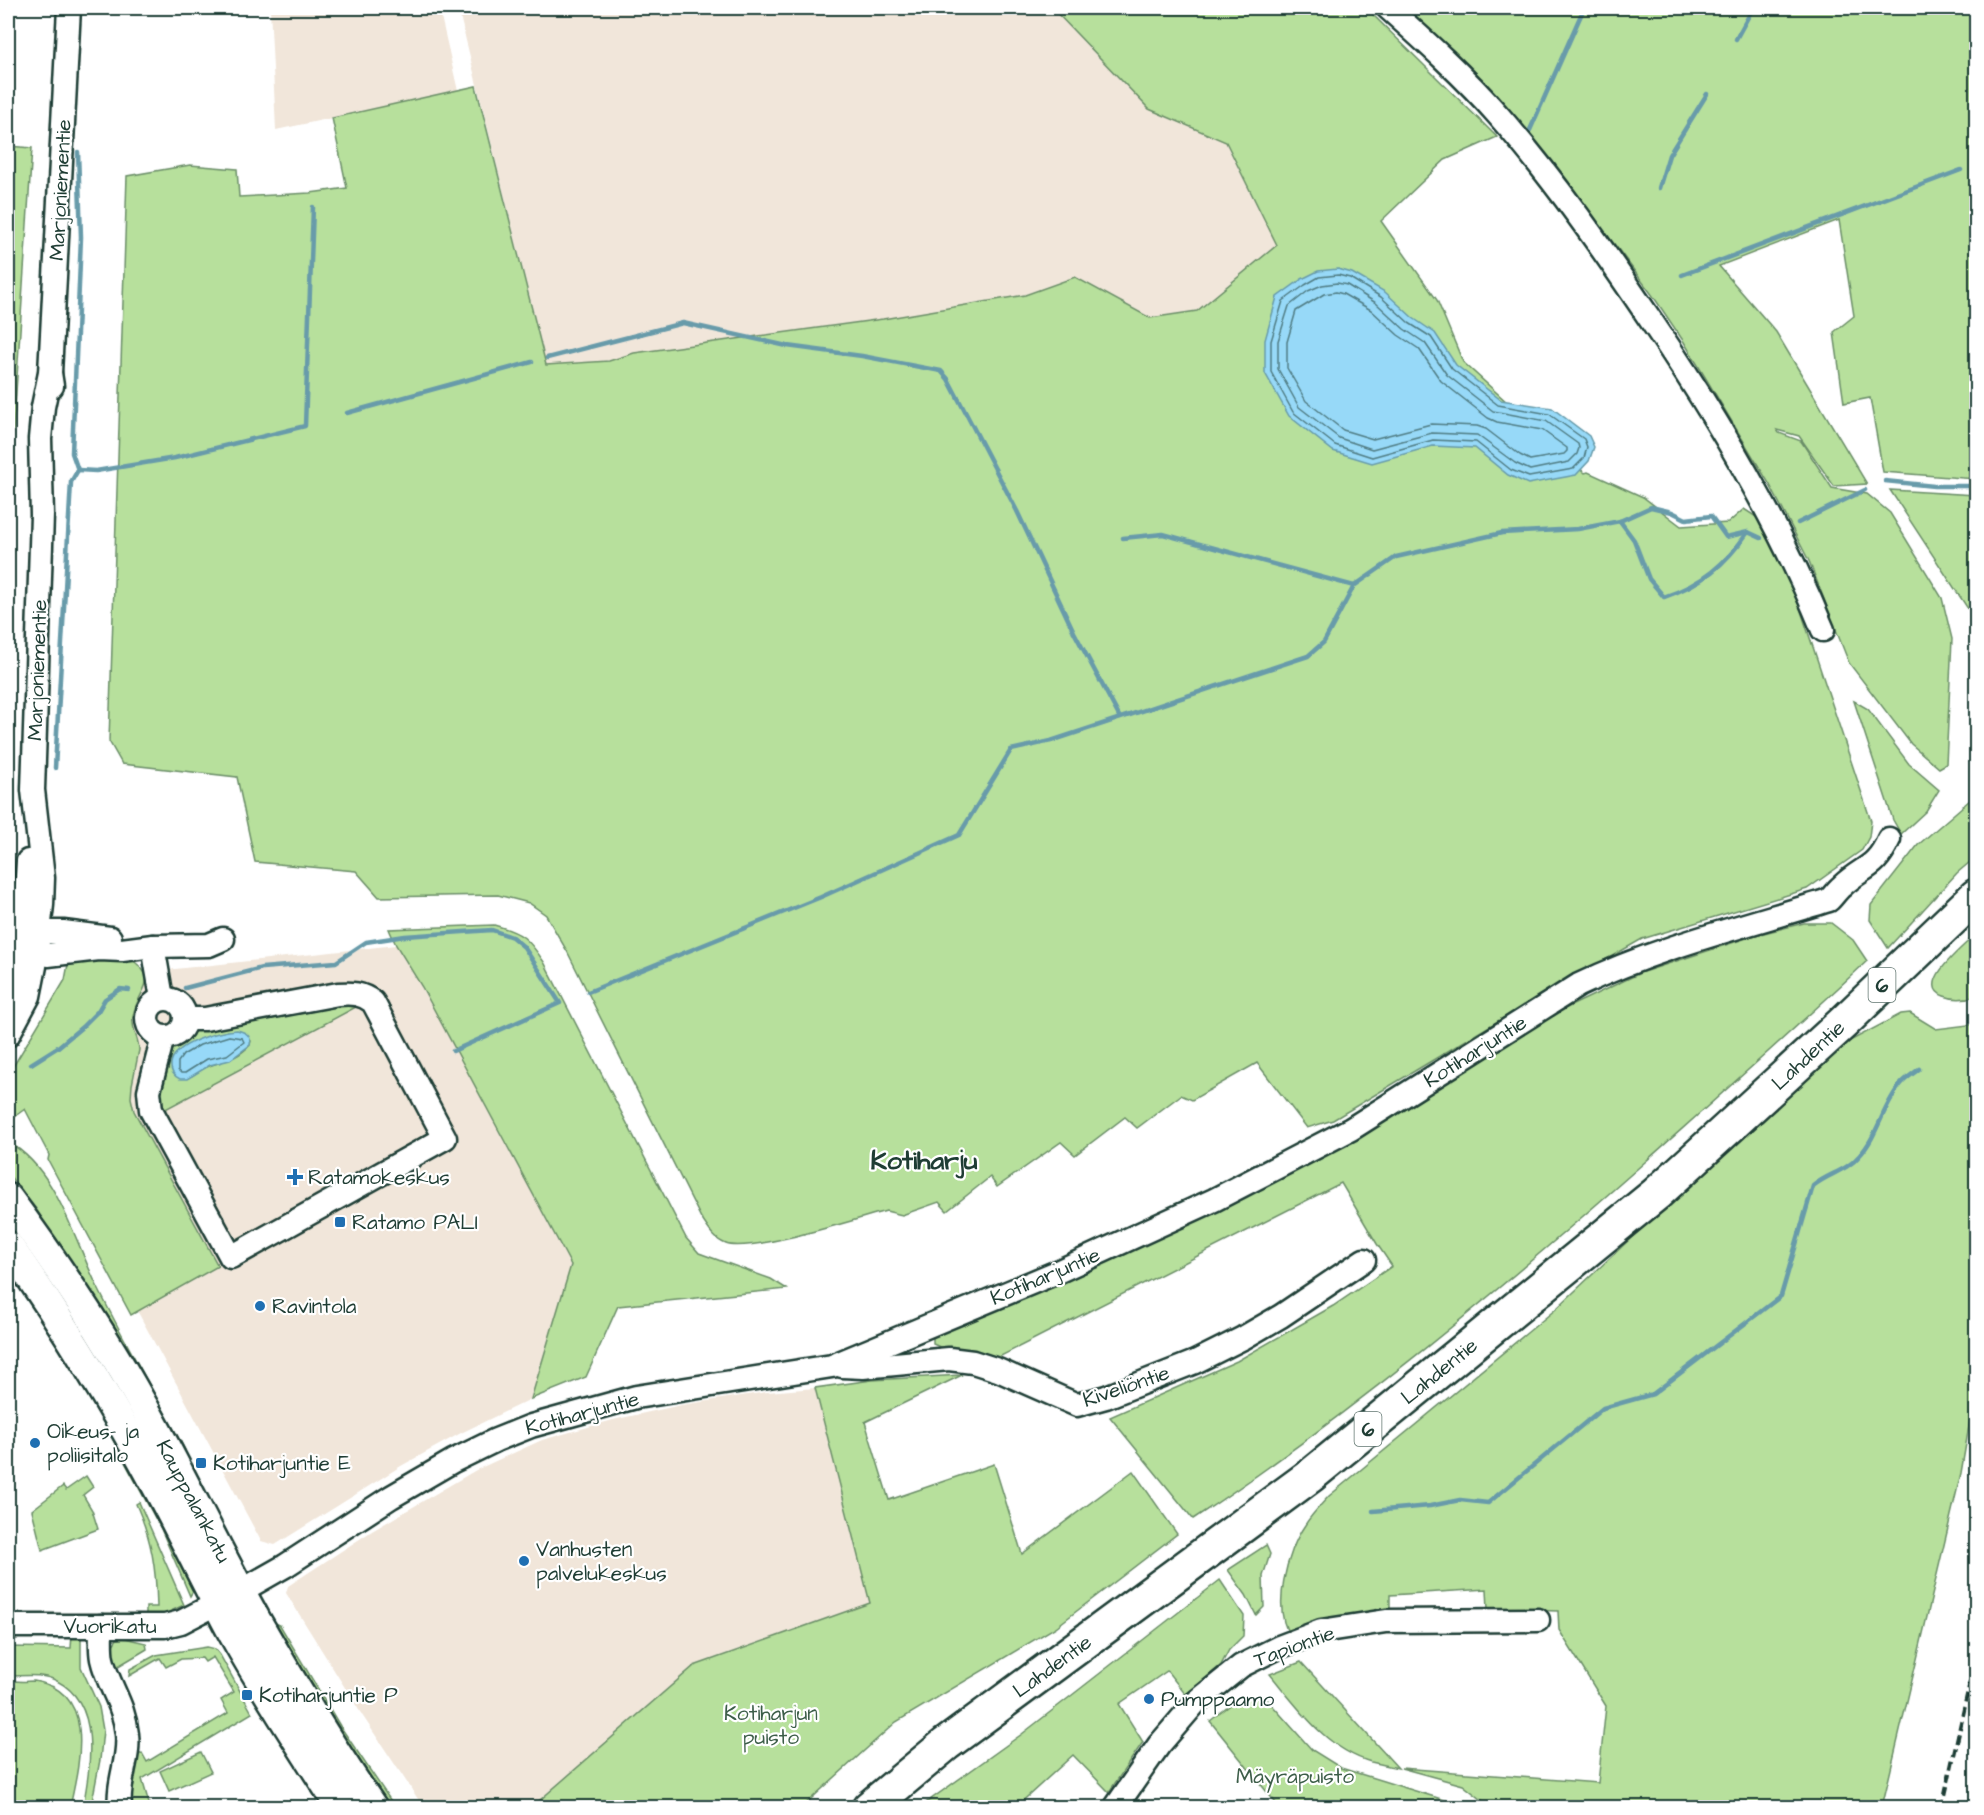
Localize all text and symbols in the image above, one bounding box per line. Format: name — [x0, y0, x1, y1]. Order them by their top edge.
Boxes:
street label: Marjoniementie — [42, 119, 79, 261]
street label: Marjoniementie — [21, 599, 54, 741]
road number: 6 — [1868, 968, 1896, 1002]
street label: Kotiharjuntie — [1418, 1008, 1532, 1095]
street label: Lahdentie — [1765, 1014, 1852, 1097]
district label: Kotiharju — [870, 1142, 978, 1180]
place label: Ratamokeskus — [308, 1163, 450, 1192]
marker: Ratamokeskus — [286, 1168, 304, 1186]
place label: Ratamo PALI — [352, 1208, 478, 1237]
marker: Ratamo PALI — [333, 1215, 347, 1229]
street label: Kotiharjuntie — [986, 1240, 1105, 1313]
place label: Ravintola — [272, 1292, 357, 1321]
marker: Ravintola — [253, 1299, 267, 1313]
street label: Lahdentie — [1395, 1331, 1484, 1411]
street label: Kiveliöntie — [1079, 1358, 1173, 1415]
street label: Kotiharjuntie — [522, 1384, 642, 1443]
road number: 6 — [1354, 1412, 1382, 1446]
place label: Oikeus- ja poliisitalo — [47, 1417, 139, 1471]
street label: Kauppalankatu — [148, 1435, 238, 1569]
marker: Oikeus- ja poliisitalo — [28, 1436, 42, 1450]
place label: Kotiharjuntie E — [213, 1449, 351, 1478]
marker: Kotiharjuntie E — [194, 1456, 208, 1470]
place label: Vanhusten palvelukeskus — [536, 1535, 667, 1589]
marker: Vanhusten palvelukeskus — [517, 1554, 531, 1568]
street label: Vuorikatu — [63, 1612, 157, 1641]
street label: Tapiontie — [1250, 1618, 1339, 1675]
street label: Lahdentie — [1007, 1628, 1098, 1705]
place label: Kotiharjuntie P — [259, 1681, 398, 1710]
place label: Pumppaamo — [1161, 1685, 1274, 1715]
marker: Kotiharjuntie P — [240, 1688, 254, 1702]
marker: Pumppaamo — [1142, 1692, 1156, 1706]
park label: Kotiharjun puisto — [724, 1699, 818, 1753]
park label: Mäyräpuisto — [1236, 1762, 1354, 1793]

